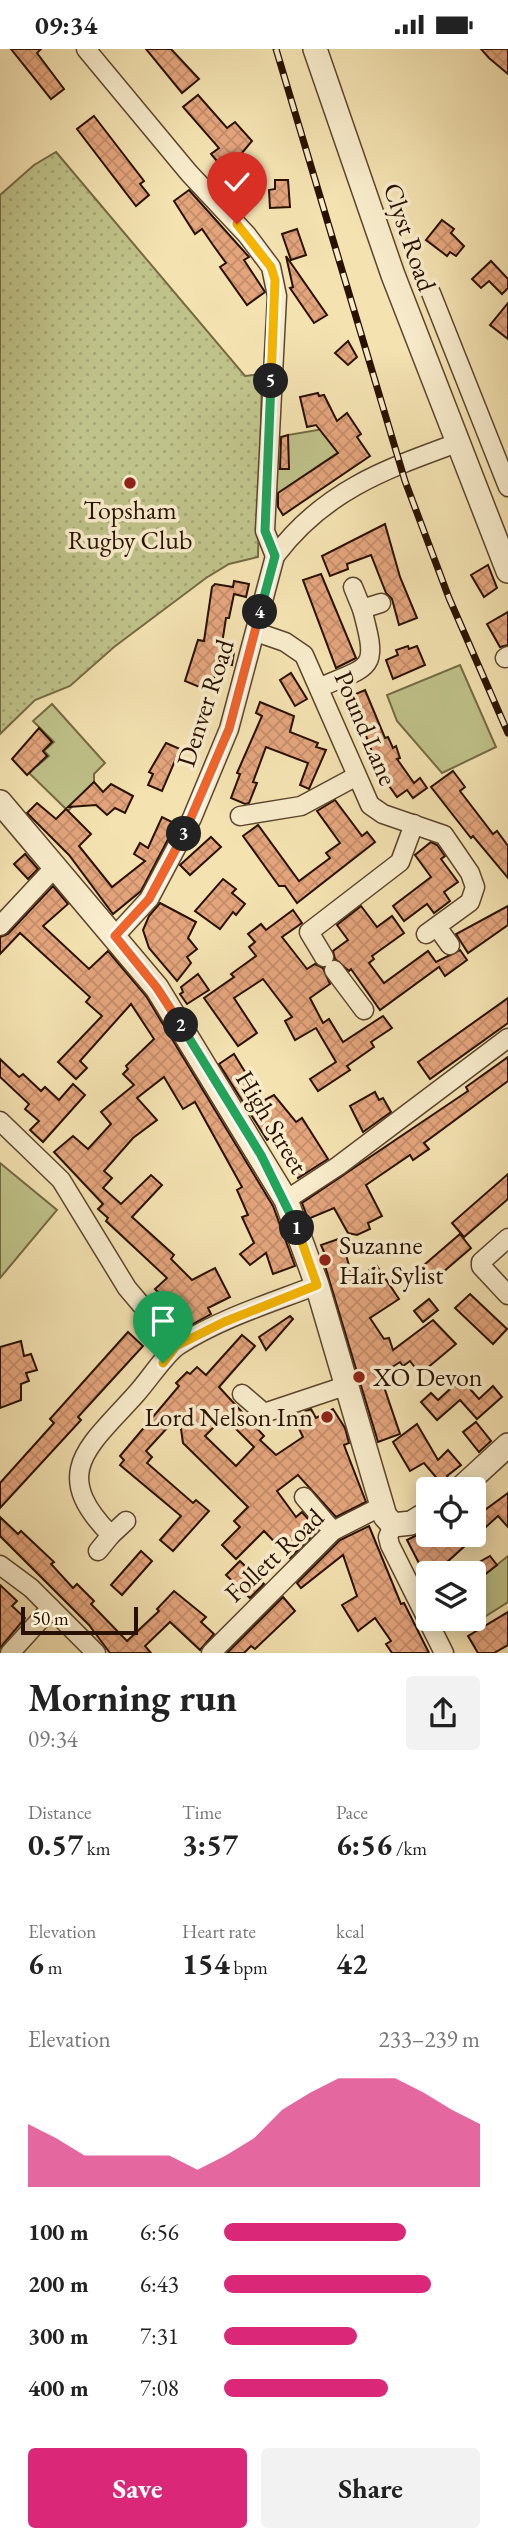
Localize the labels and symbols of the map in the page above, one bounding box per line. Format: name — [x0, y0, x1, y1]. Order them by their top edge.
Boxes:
pin — [207, 152, 267, 224]
street label: Clyst Road — [376, 178, 445, 296]
pin: 5 — [254, 363, 288, 399]
marker: Topsham Rugby Club — [122, 475, 138, 491]
place label: Topsham Rugby Club — [68, 493, 192, 557]
pin: 4 — [243, 595, 278, 629]
street label: Denver Road — [168, 634, 242, 771]
street label: Pound Lane — [327, 666, 405, 790]
pin: 3 — [166, 817, 202, 851]
pin: 2 — [164, 1007, 198, 1042]
street label: High Street — [228, 1064, 316, 1180]
pin: 1 — [280, 1211, 314, 1245]
place label: Suzanne Hair Sylist — [339, 1228, 443, 1292]
marker: Suzanne Hair Sylist — [317, 1252, 333, 1268]
pin — [133, 1291, 193, 1363]
place label: XO Devon — [372, 1360, 483, 1394]
marker: XO Devon — [351, 1369, 367, 1385]
place label: Lord Nelson Inn — [144, 1400, 313, 1434]
marker: Lord Nelson Inn — [319, 1409, 335, 1425]
street label: Follett Road — [217, 1500, 331, 1610]
scale bar — [21, 1604, 138, 1636]

